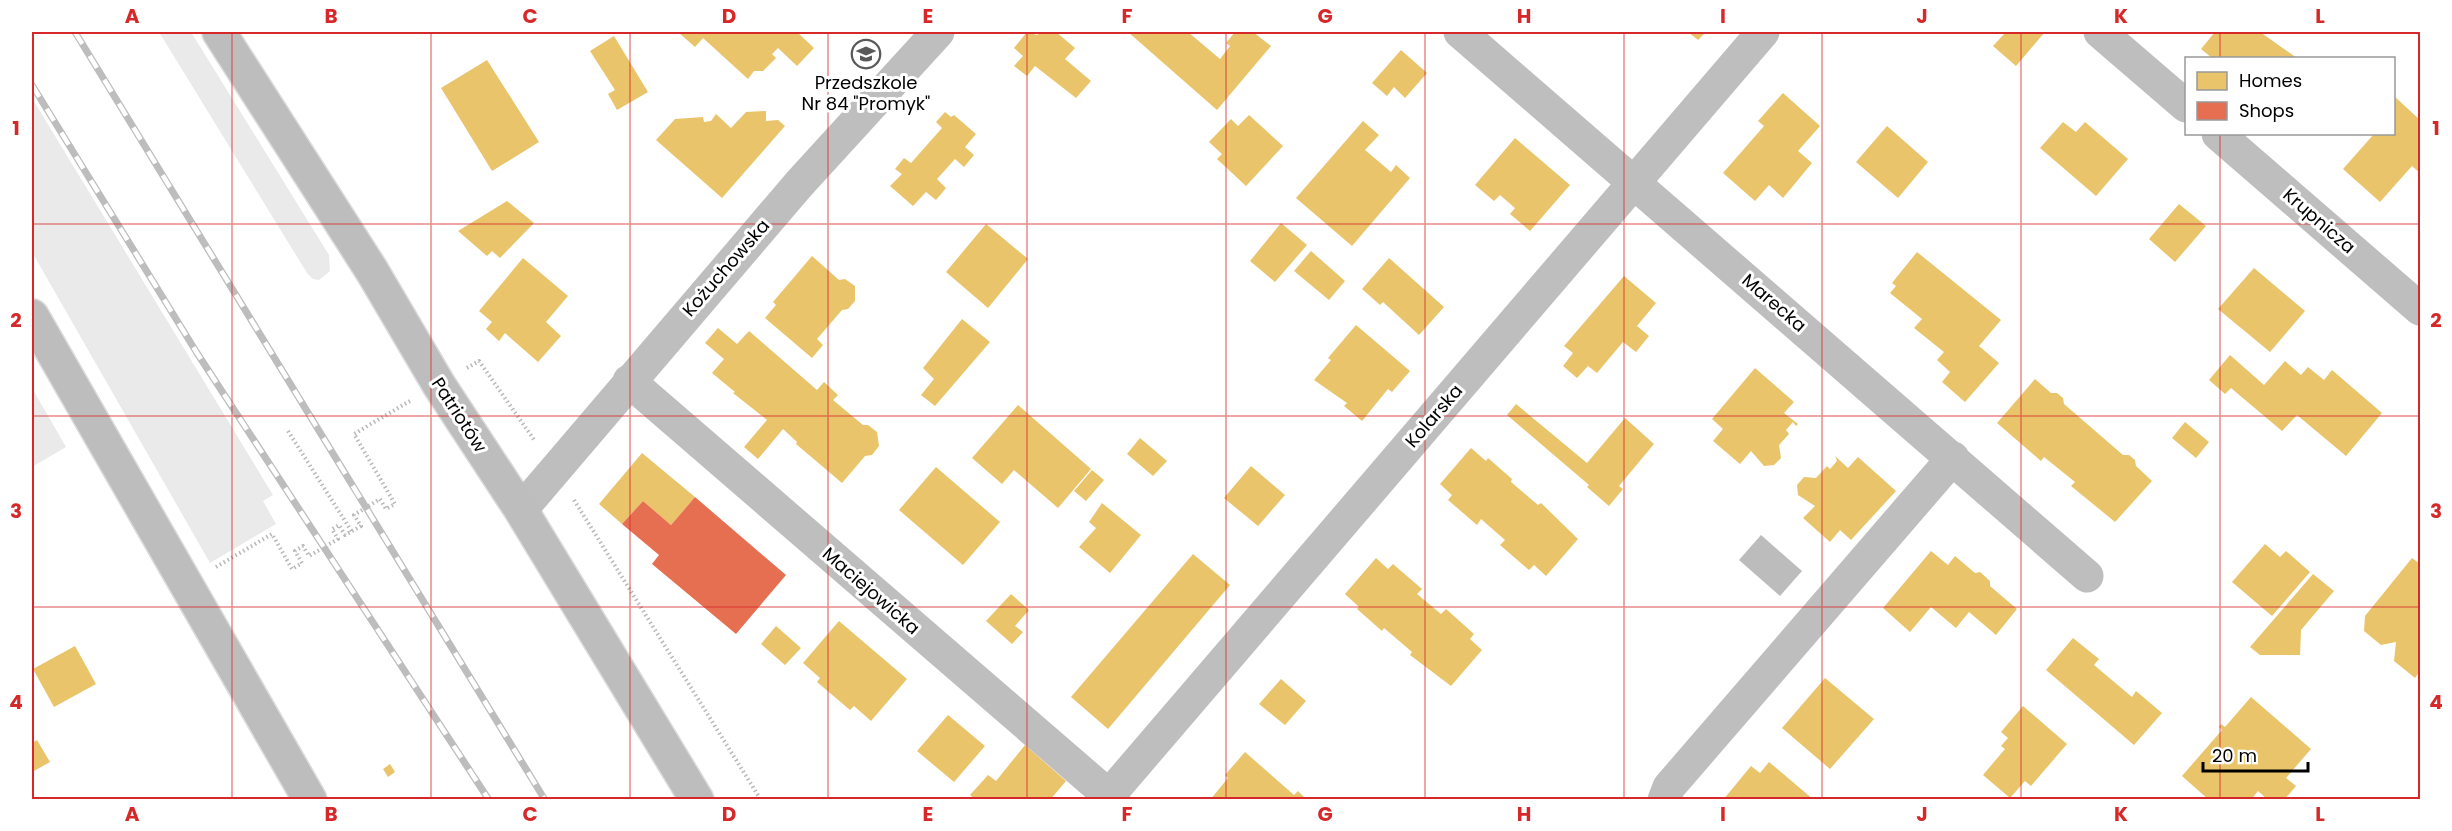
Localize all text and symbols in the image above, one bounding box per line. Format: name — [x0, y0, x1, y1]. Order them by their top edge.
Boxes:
text: A — [125, 2, 140, 30]
text: B — [324, 2, 338, 30]
text: C — [522, 2, 538, 30]
text: D — [722, 2, 736, 30]
text: E — [923, 2, 933, 30]
text: F — [1122, 2, 1133, 30]
text: G — [1317, 2, 1333, 30]
text: H — [1517, 2, 1531, 30]
text: I — [1720, 2, 1726, 30]
text: J — [1916, 2, 1928, 30]
text: K — [2114, 2, 2128, 30]
text: L — [2315, 2, 2325, 30]
school or university icon: Przedszkole Nr 84 "Promyk" — [850, 38, 882, 70]
legend — [2185, 57, 2395, 135]
text: Homes — [2239, 68, 2302, 93]
place label: Przedszkole Nr 84 "Promyk" — [802, 70, 930, 116]
text: Shops — [2239, 98, 2294, 123]
text: 1 — [12, 114, 20, 142]
text: 1 — [2432, 114, 2440, 142]
street label: Krupnicza — [2278, 182, 2361, 259]
street label: Kożuchowska — [676, 214, 775, 322]
street label: Marecka — [1737, 268, 1812, 338]
text: 2 — [10, 306, 22, 334]
text: 2 — [2430, 306, 2442, 334]
street label: Patriotów — [426, 372, 493, 457]
street label: Kolarska — [1399, 379, 1468, 453]
text: 3 — [10, 497, 22, 525]
text: 3 — [2430, 497, 2442, 525]
street label: Maciejowicka — [817, 541, 925, 640]
text: 4 — [9, 688, 23, 716]
text: 4 — [2429, 688, 2443, 716]
scale bar — [2203, 735, 2308, 773]
text: 20 m — [2212, 743, 2257, 768]
text: A — [125, 800, 140, 828]
text: B — [324, 800, 338, 828]
text: C — [522, 800, 538, 828]
text: D — [722, 800, 736, 828]
text: E — [923, 800, 933, 828]
text: F — [1122, 800, 1133, 828]
text: G — [1317, 800, 1333, 828]
text: H — [1517, 800, 1531, 828]
text: I — [1720, 800, 1726, 828]
text: J — [1916, 800, 1928, 828]
text: K — [2114, 800, 2128, 828]
text: L — [2315, 800, 2325, 828]

